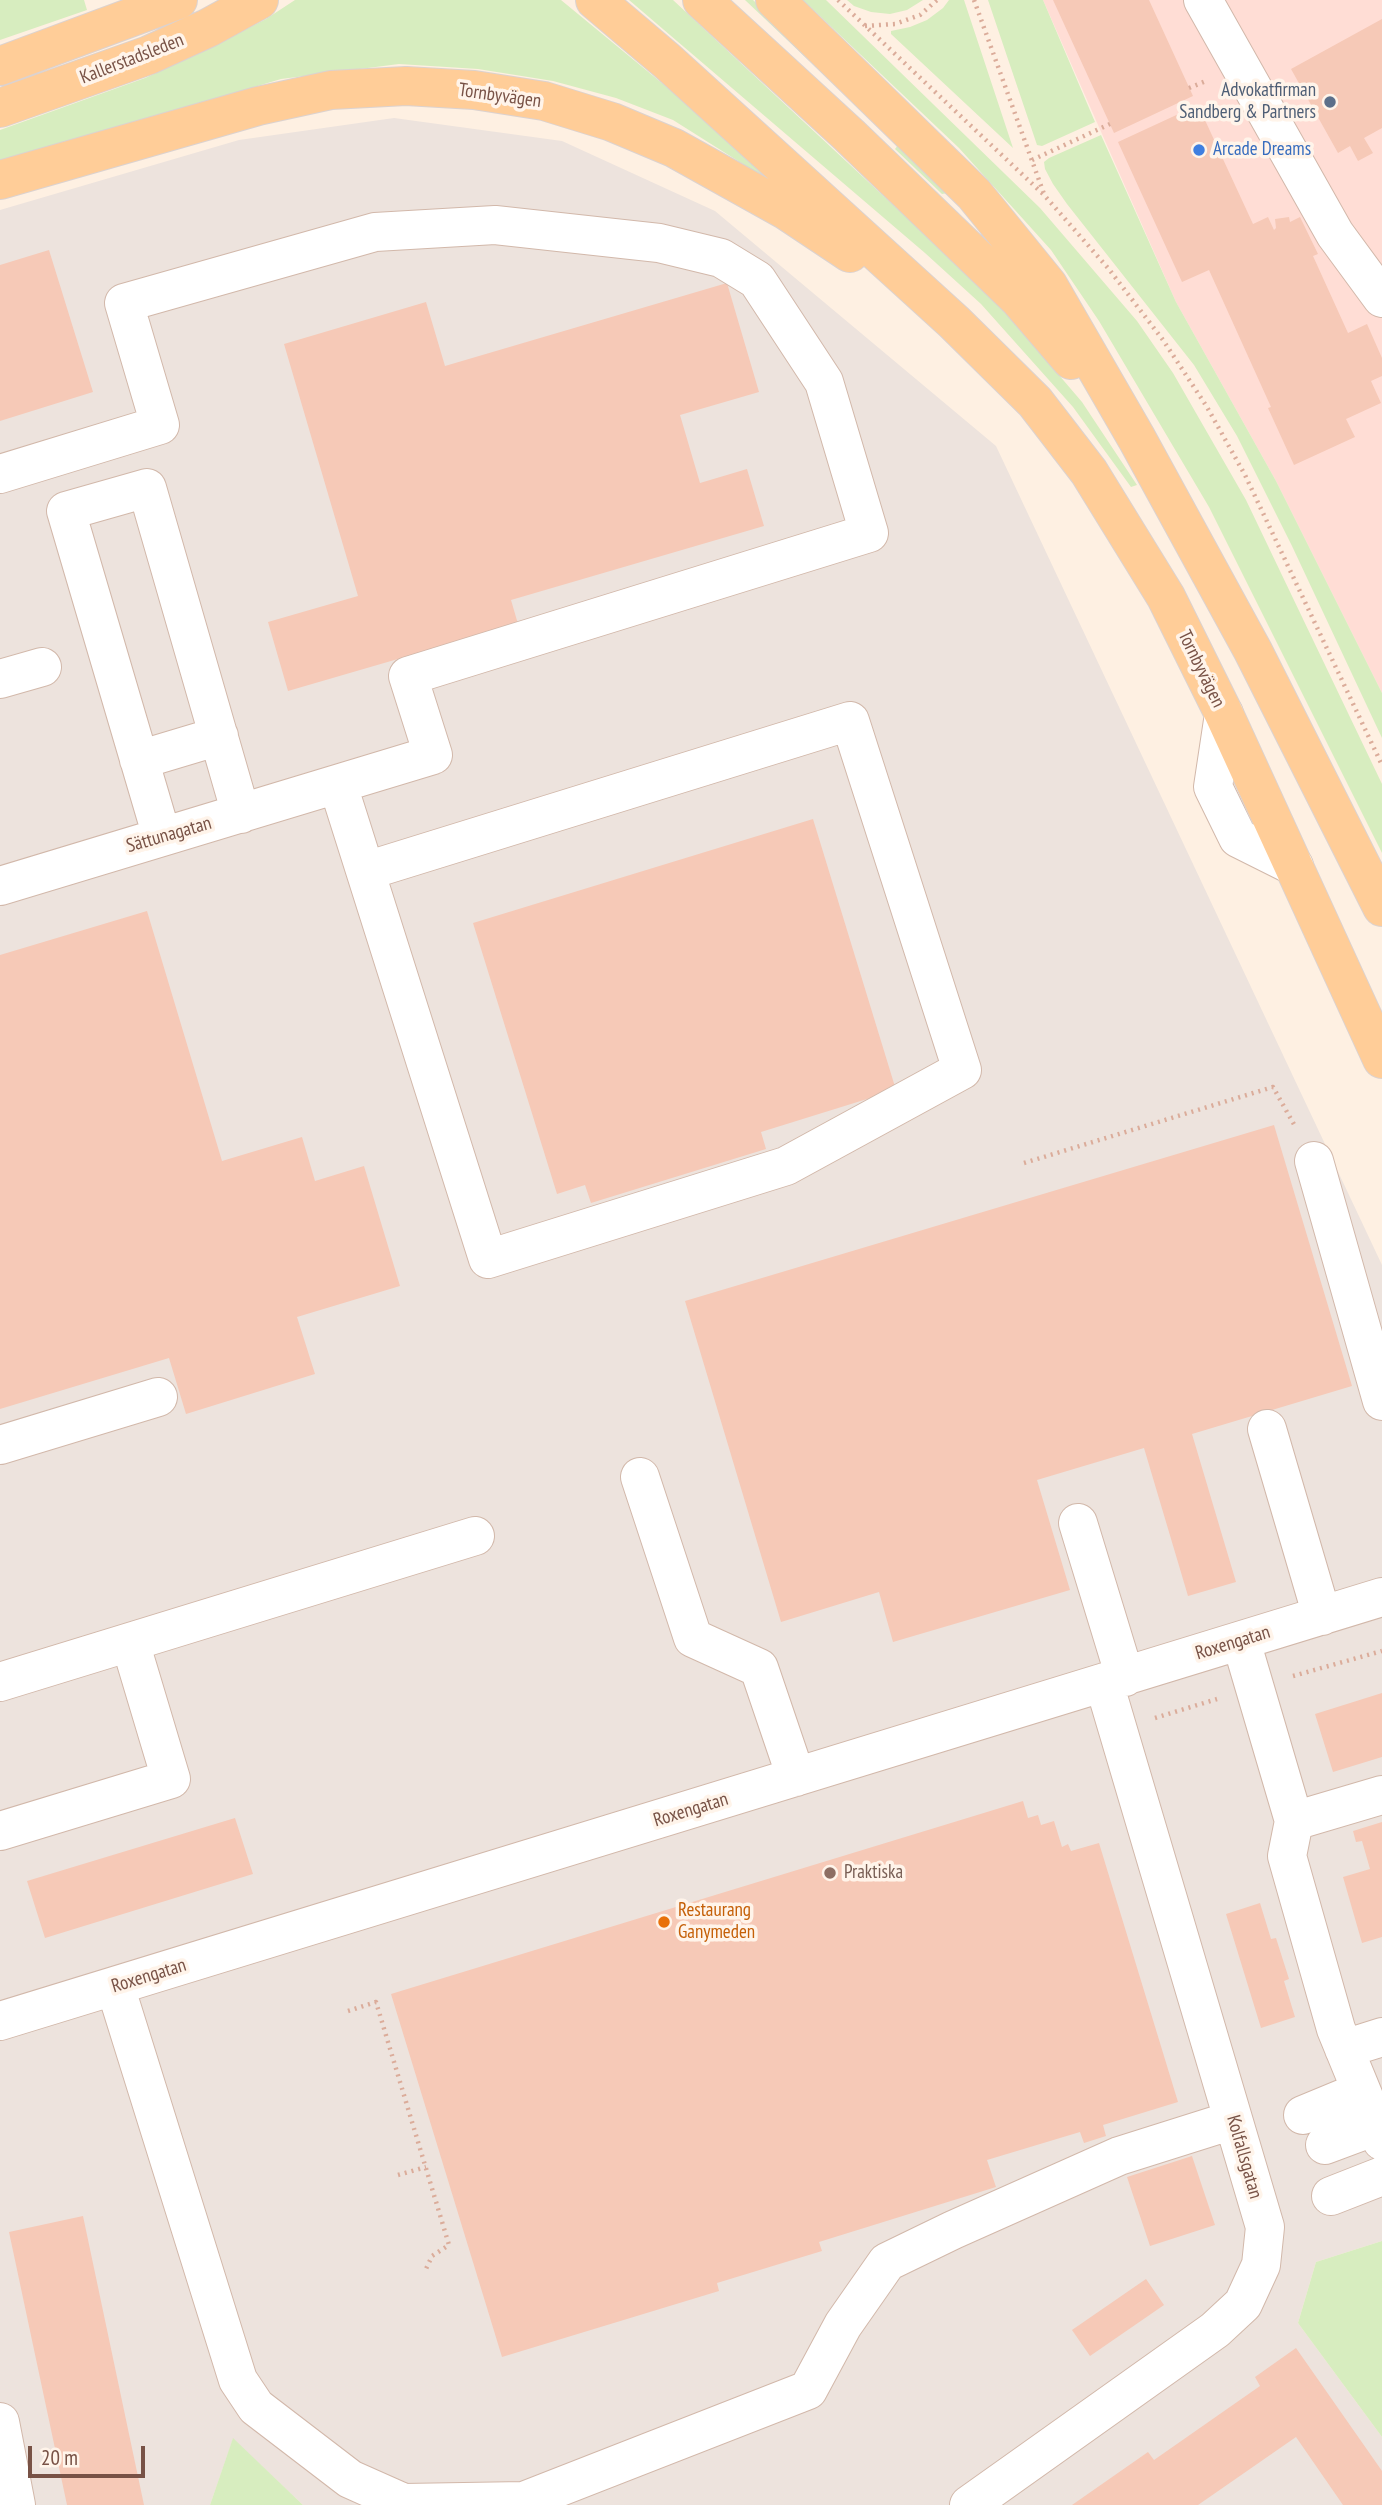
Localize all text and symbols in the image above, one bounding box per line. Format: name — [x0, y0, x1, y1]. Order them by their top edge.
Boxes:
street label: Kallerstadsleden — [77, 29, 187, 89]
street label: Tornbyvägen — [457, 79, 543, 113]
place label: Advokatfirman Sandberg & Partners — [1179, 80, 1316, 124]
marker: Advokatfirman Sandberg & Partners — [1322, 94, 1338, 110]
place label: Arcade Dreams — [1213, 139, 1311, 161]
marker: Arcade Dreams — [1191, 142, 1207, 158]
street label: Tornbyvägen — [1173, 627, 1229, 711]
street label: Sättunagatan — [124, 812, 214, 858]
street label: Roxengatan — [1193, 1621, 1273, 1665]
street label: Roxengatan — [651, 1788, 731, 1832]
place label: Praktiska — [844, 1862, 903, 1884]
marker: Praktiska — [822, 1865, 838, 1881]
place label: Restaurang Ganymeden — [678, 1900, 755, 1944]
marker: Restaurang Ganymeden — [656, 1914, 672, 1930]
street label: Roxengatan — [109, 1954, 189, 1998]
street label: Kolfallsgatan — [1221, 2113, 1267, 2201]
scale bar — [32, 2432, 149, 2476]
text: 20 m — [41, 2444, 78, 2471]

